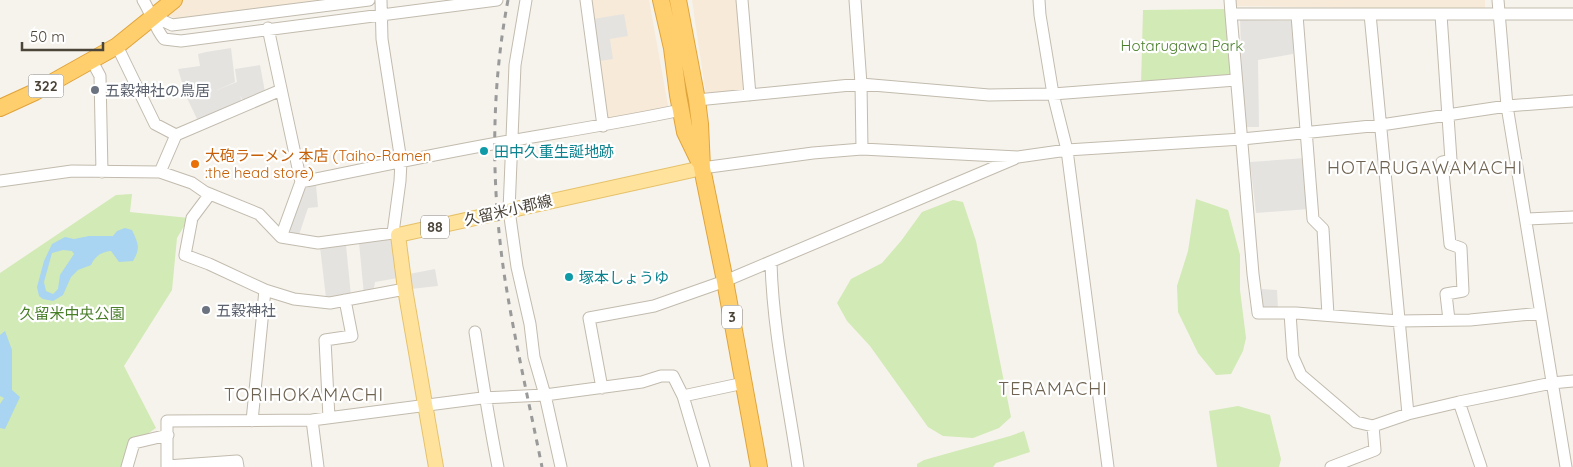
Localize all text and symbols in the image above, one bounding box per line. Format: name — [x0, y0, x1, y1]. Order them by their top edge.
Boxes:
scale bar — [22, 20, 104, 52]
text: 50 m — [30, 27, 65, 46]
park label: Hotarugawa Park — [1121, 36, 1243, 55]
road number: 322 — [28, 74, 64, 98]
place label: 五穀神社の鳥居 — [105, 81, 210, 100]
marker: 五穀神社の鳥居 — [89, 84, 101, 96]
place label: 田中久重生誕地跡 — [494, 142, 614, 161]
marker: 田中久重生誕地跡 — [478, 145, 490, 157]
place label: 大砲ラーメン 本店 (Taiho-Ramen :the head store) — [205, 146, 432, 182]
district label: HOTARUGAWAMACHI — [1327, 156, 1523, 179]
marker: 大砲ラーメン 本店 (Taiho-Ramen :the head store) — [189, 158, 201, 170]
street label: 久留米小郡線 — [462, 191, 554, 229]
road number: 88 — [421, 216, 449, 238]
place label: 塚本しょうゆ — [579, 268, 669, 287]
marker: 塚本しょうゆ — [563, 271, 575, 283]
place label: 五穀神社 — [216, 301, 276, 320]
park label: 久留米中央公園 — [19, 304, 125, 323]
marker: 五穀神社 — [200, 304, 212, 316]
road number: 3 — [722, 306, 742, 328]
district label: TERAMACHI — [998, 377, 1108, 400]
district label: TORIHOKAMACHI — [224, 383, 384, 406]

